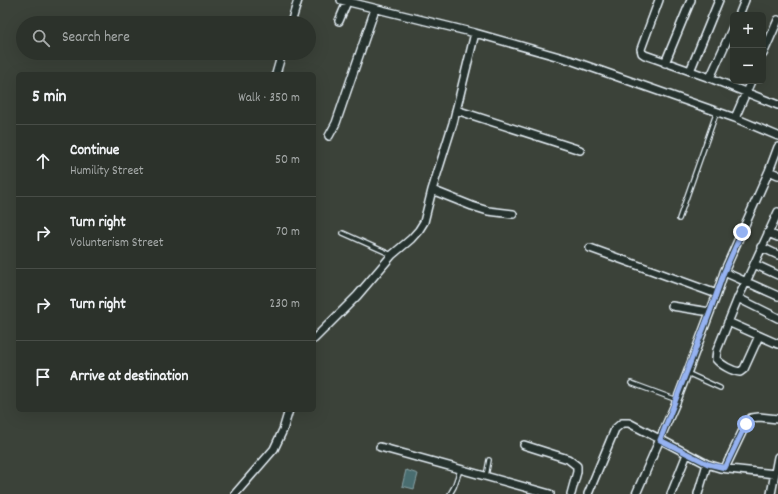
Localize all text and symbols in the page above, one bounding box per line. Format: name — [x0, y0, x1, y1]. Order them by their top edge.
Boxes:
map controls — [730, 12, 766, 84]
button: + — [730, 12, 766, 48]
search box — [16, 16, 316, 60]
icon: search — [30, 27, 52, 49]
text: Search here — [62, 27, 130, 49]
button: − — [730, 48, 766, 84]
text: 5 min — [32, 86, 66, 110]
text: Walk · 350 m — [238, 89, 300, 108]
text: Continue — [70, 140, 119, 162]
icon: ahead — [32, 150, 54, 172]
text: 50 m — [275, 151, 300, 170]
text: Humility Street — [70, 162, 144, 181]
text: Turn right — [70, 212, 126, 234]
icon: right — [32, 222, 54, 244]
text: 70 m — [276, 223, 300, 242]
route end — [733, 223, 751, 241]
text: Volunterism Street — [70, 234, 163, 253]
icon: right — [32, 294, 54, 316]
text: Turn right — [70, 294, 126, 316]
text: 230 m — [270, 295, 300, 314]
icon: arrive — [32, 366, 54, 388]
text: Arrive at destination — [70, 366, 188, 388]
route start — [737, 415, 755, 433]

